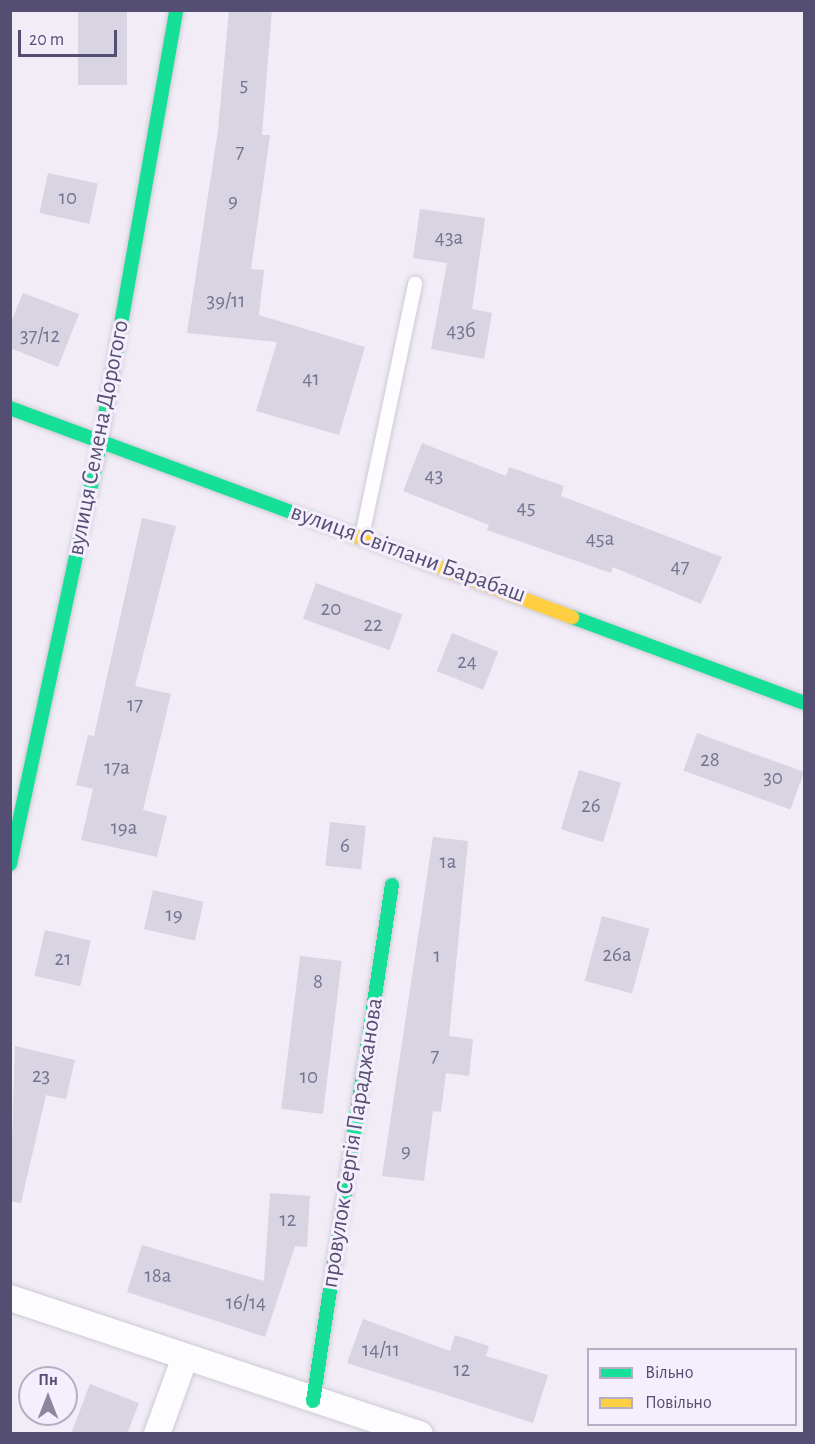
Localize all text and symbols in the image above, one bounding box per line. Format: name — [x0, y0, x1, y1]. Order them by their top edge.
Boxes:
scale bar — [21, 18, 120, 56]
text: 20 m — [29, 31, 64, 49]
house number: 5 — [240, 72, 248, 98]
house number: 7 — [236, 139, 244, 165]
house number: 10 — [59, 185, 77, 211]
house number: 9 — [228, 188, 238, 214]
house number: 43а — [435, 225, 463, 251]
house number: 39/11 — [207, 288, 245, 314]
street label: вулиця Семена Дорогого — [62, 318, 136, 558]
house number: 43б — [446, 318, 476, 344]
house number: 37/12 — [20, 323, 60, 349]
house number: 41 — [302, 366, 320, 392]
house number: 43 — [425, 463, 443, 489]
house number: 45 — [517, 495, 535, 521]
street label: вулиця Світлани Барабаш — [287, 498, 529, 610]
house number: 45а — [586, 526, 614, 552]
house number: 47 — [671, 554, 689, 580]
house number: 20 — [321, 596, 341, 622]
house number: 22 — [363, 612, 383, 638]
house number: 24 — [457, 649, 477, 675]
house number: 17 — [127, 692, 143, 718]
house number: 28 — [700, 747, 720, 773]
house number: 17а — [104, 755, 130, 781]
house number: 30 — [763, 765, 783, 791]
house number: 26 — [581, 793, 601, 819]
house number: 19а — [111, 815, 137, 841]
house number: 6 — [340, 833, 350, 859]
house number: 1а — [440, 849, 456, 875]
house number: 19 — [165, 902, 183, 928]
house number: 26а — [602, 942, 632, 968]
house number: 1 — [433, 943, 441, 969]
house number: 21 — [55, 946, 71, 972]
house number: 8 — [313, 969, 323, 995]
street label: провулок Сергія Параджанова — [316, 996, 390, 1290]
house number: 7 — [431, 1043, 439, 1069]
house number: 23 — [32, 1063, 50, 1089]
house number: 10 — [300, 1064, 318, 1090]
house number: 9 — [401, 1138, 411, 1164]
house number: 12 — [280, 1207, 296, 1233]
house number: 18а — [145, 1263, 171, 1289]
house number: 16/14 — [226, 1290, 266, 1316]
house number: 14/11 — [362, 1337, 400, 1363]
legend — [587, 1348, 797, 1426]
house number: 12 — [454, 1357, 470, 1383]
text: Вільно — [645, 1364, 693, 1382]
north arrow — [18, 1366, 78, 1426]
text: Пн — [38, 1372, 58, 1388]
text: Повільно — [645, 1394, 712, 1412]

